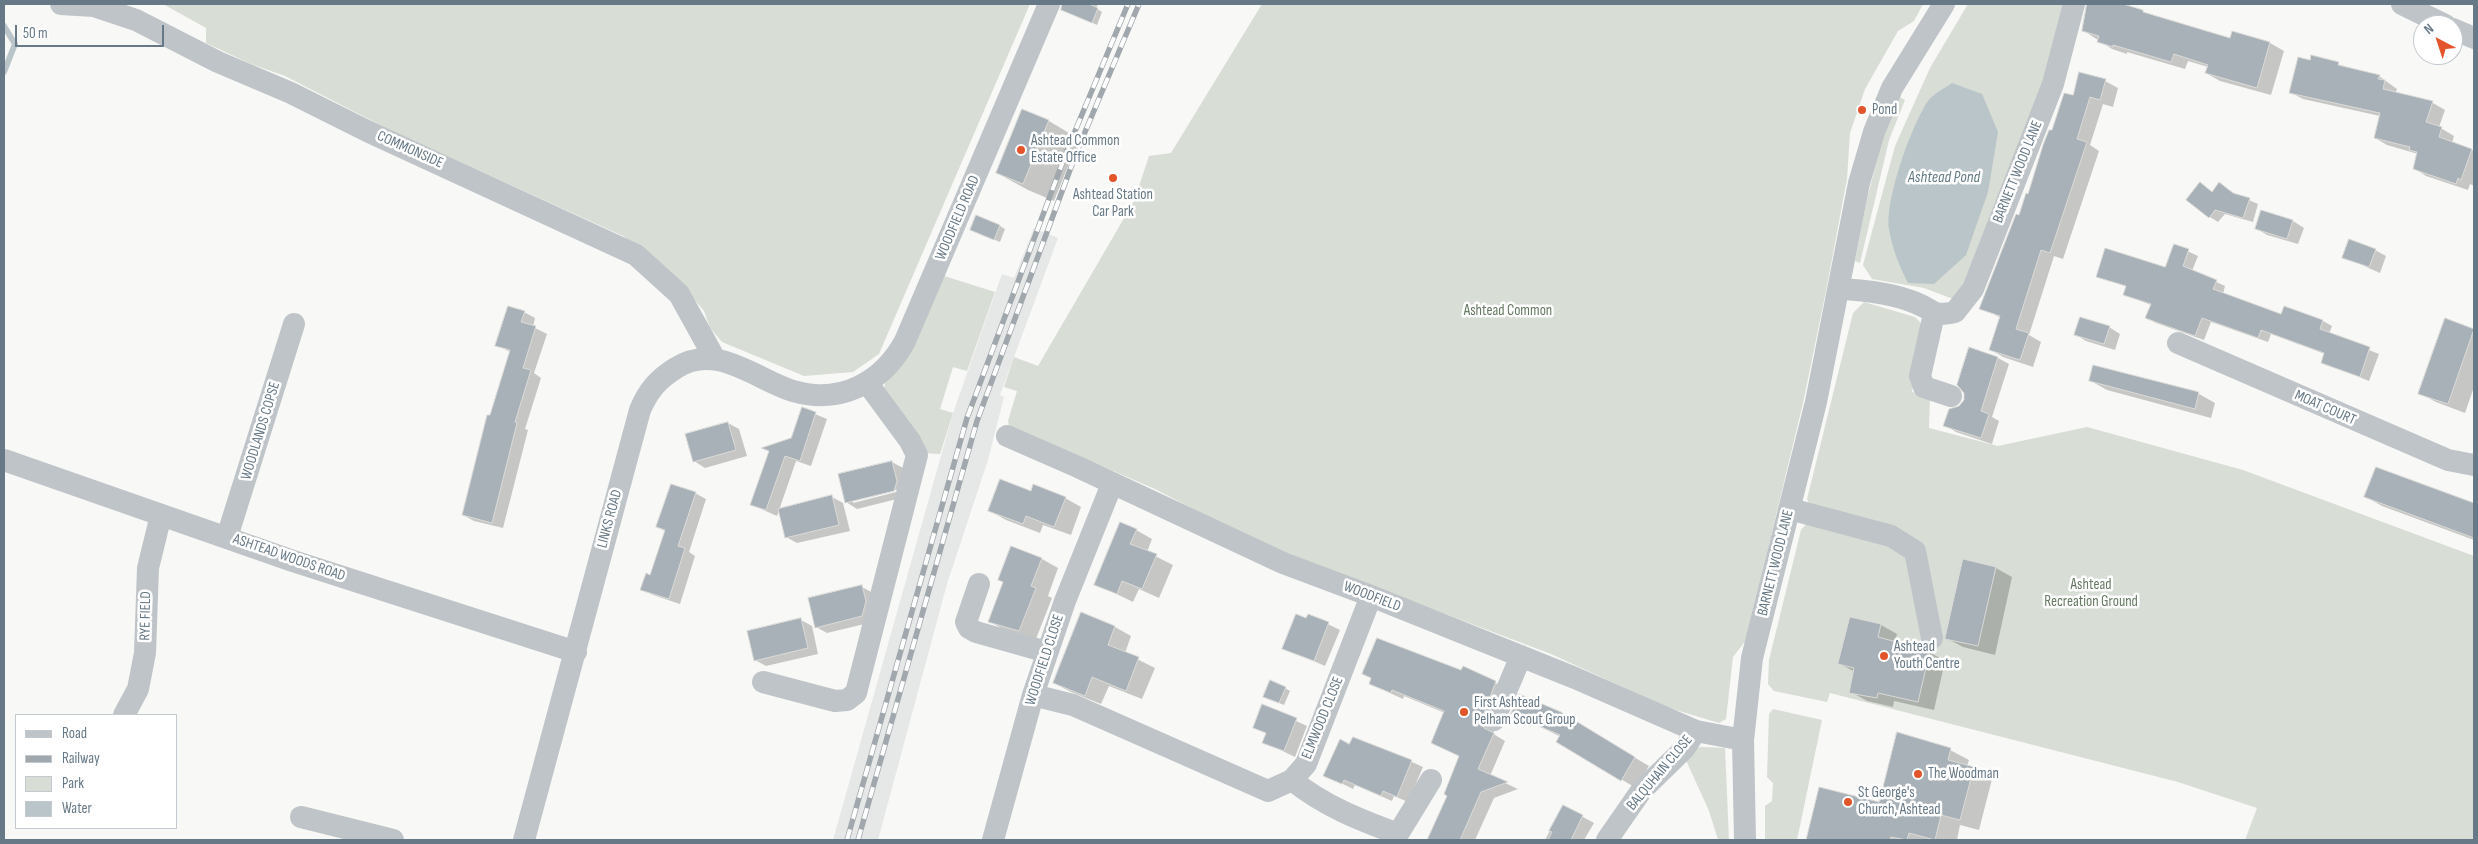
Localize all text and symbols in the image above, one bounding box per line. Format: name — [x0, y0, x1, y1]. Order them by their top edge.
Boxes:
scale bar — [18, 15, 166, 47]
north arrow — [2413, 15, 2463, 65]
text: N — [2420, 20, 2437, 38]
text: 50 m — [23, 24, 48, 43]
place label: Pond — [1872, 101, 1897, 119]
marker: Pond — [1856, 104, 1868, 116]
street label: BARNETT WOOD LANE — [1989, 118, 2047, 226]
street label: COMMONSIDE — [374, 127, 446, 173]
place label: Ashtead Common Estate Office — [1031, 132, 1120, 167]
marker: Ashtead Common Estate Office — [1015, 144, 1027, 156]
water label: Ashtead Pond — [1908, 168, 1980, 188]
marker: Ashtead Station Car Park — [1107, 172, 1119, 184]
street label: WOODFIELD ROAD — [932, 173, 984, 263]
place label: Ashtead Station Car Park — [1073, 186, 1153, 221]
park label: Ashtead Common — [1464, 302, 1552, 320]
street label: WOODLANDS COPSE — [238, 380, 284, 482]
street label: MOAT COURT — [2292, 386, 2358, 430]
street label: LINKS ROAD — [594, 488, 626, 550]
street label: BARNETT WOOD LANE — [1754, 508, 1798, 618]
street label: ASHTEAD WOODS ROAD — [231, 530, 347, 586]
park label: Ashtead Recreation Ground — [2044, 576, 2138, 611]
street label: WOODFIELD — [1341, 578, 1403, 616]
street label: RYE FIELD — [137, 591, 155, 641]
street label: WOODFIELD CLOSE — [1022, 612, 1068, 708]
place label: Ashtead Youth Centre — [1894, 638, 1960, 673]
marker: Ashtead Youth Centre — [1878, 650, 1890, 662]
street label: ELMWOOD CLOSE — [1298, 674, 1348, 762]
place label: First Ashtead Pelham Scout Group — [1474, 694, 1575, 729]
marker: First Ashtead Pelham Scout Group — [1458, 706, 1470, 718]
legend — [15, 714, 178, 829]
text: Road — [62, 724, 87, 743]
street label: BALQUHAIN CLOSE — [1623, 732, 1697, 814]
text: Railway — [62, 749, 100, 768]
place label: The Woodman — [1928, 765, 1999, 783]
marker: The Woodman — [1912, 768, 1924, 780]
text: Park — [62, 774, 84, 793]
place label: St George's Church, Ashtead — [1858, 784, 1941, 819]
marker: St George's Church, Ashtead — [1842, 796, 1854, 808]
text: Water — [62, 799, 92, 818]

